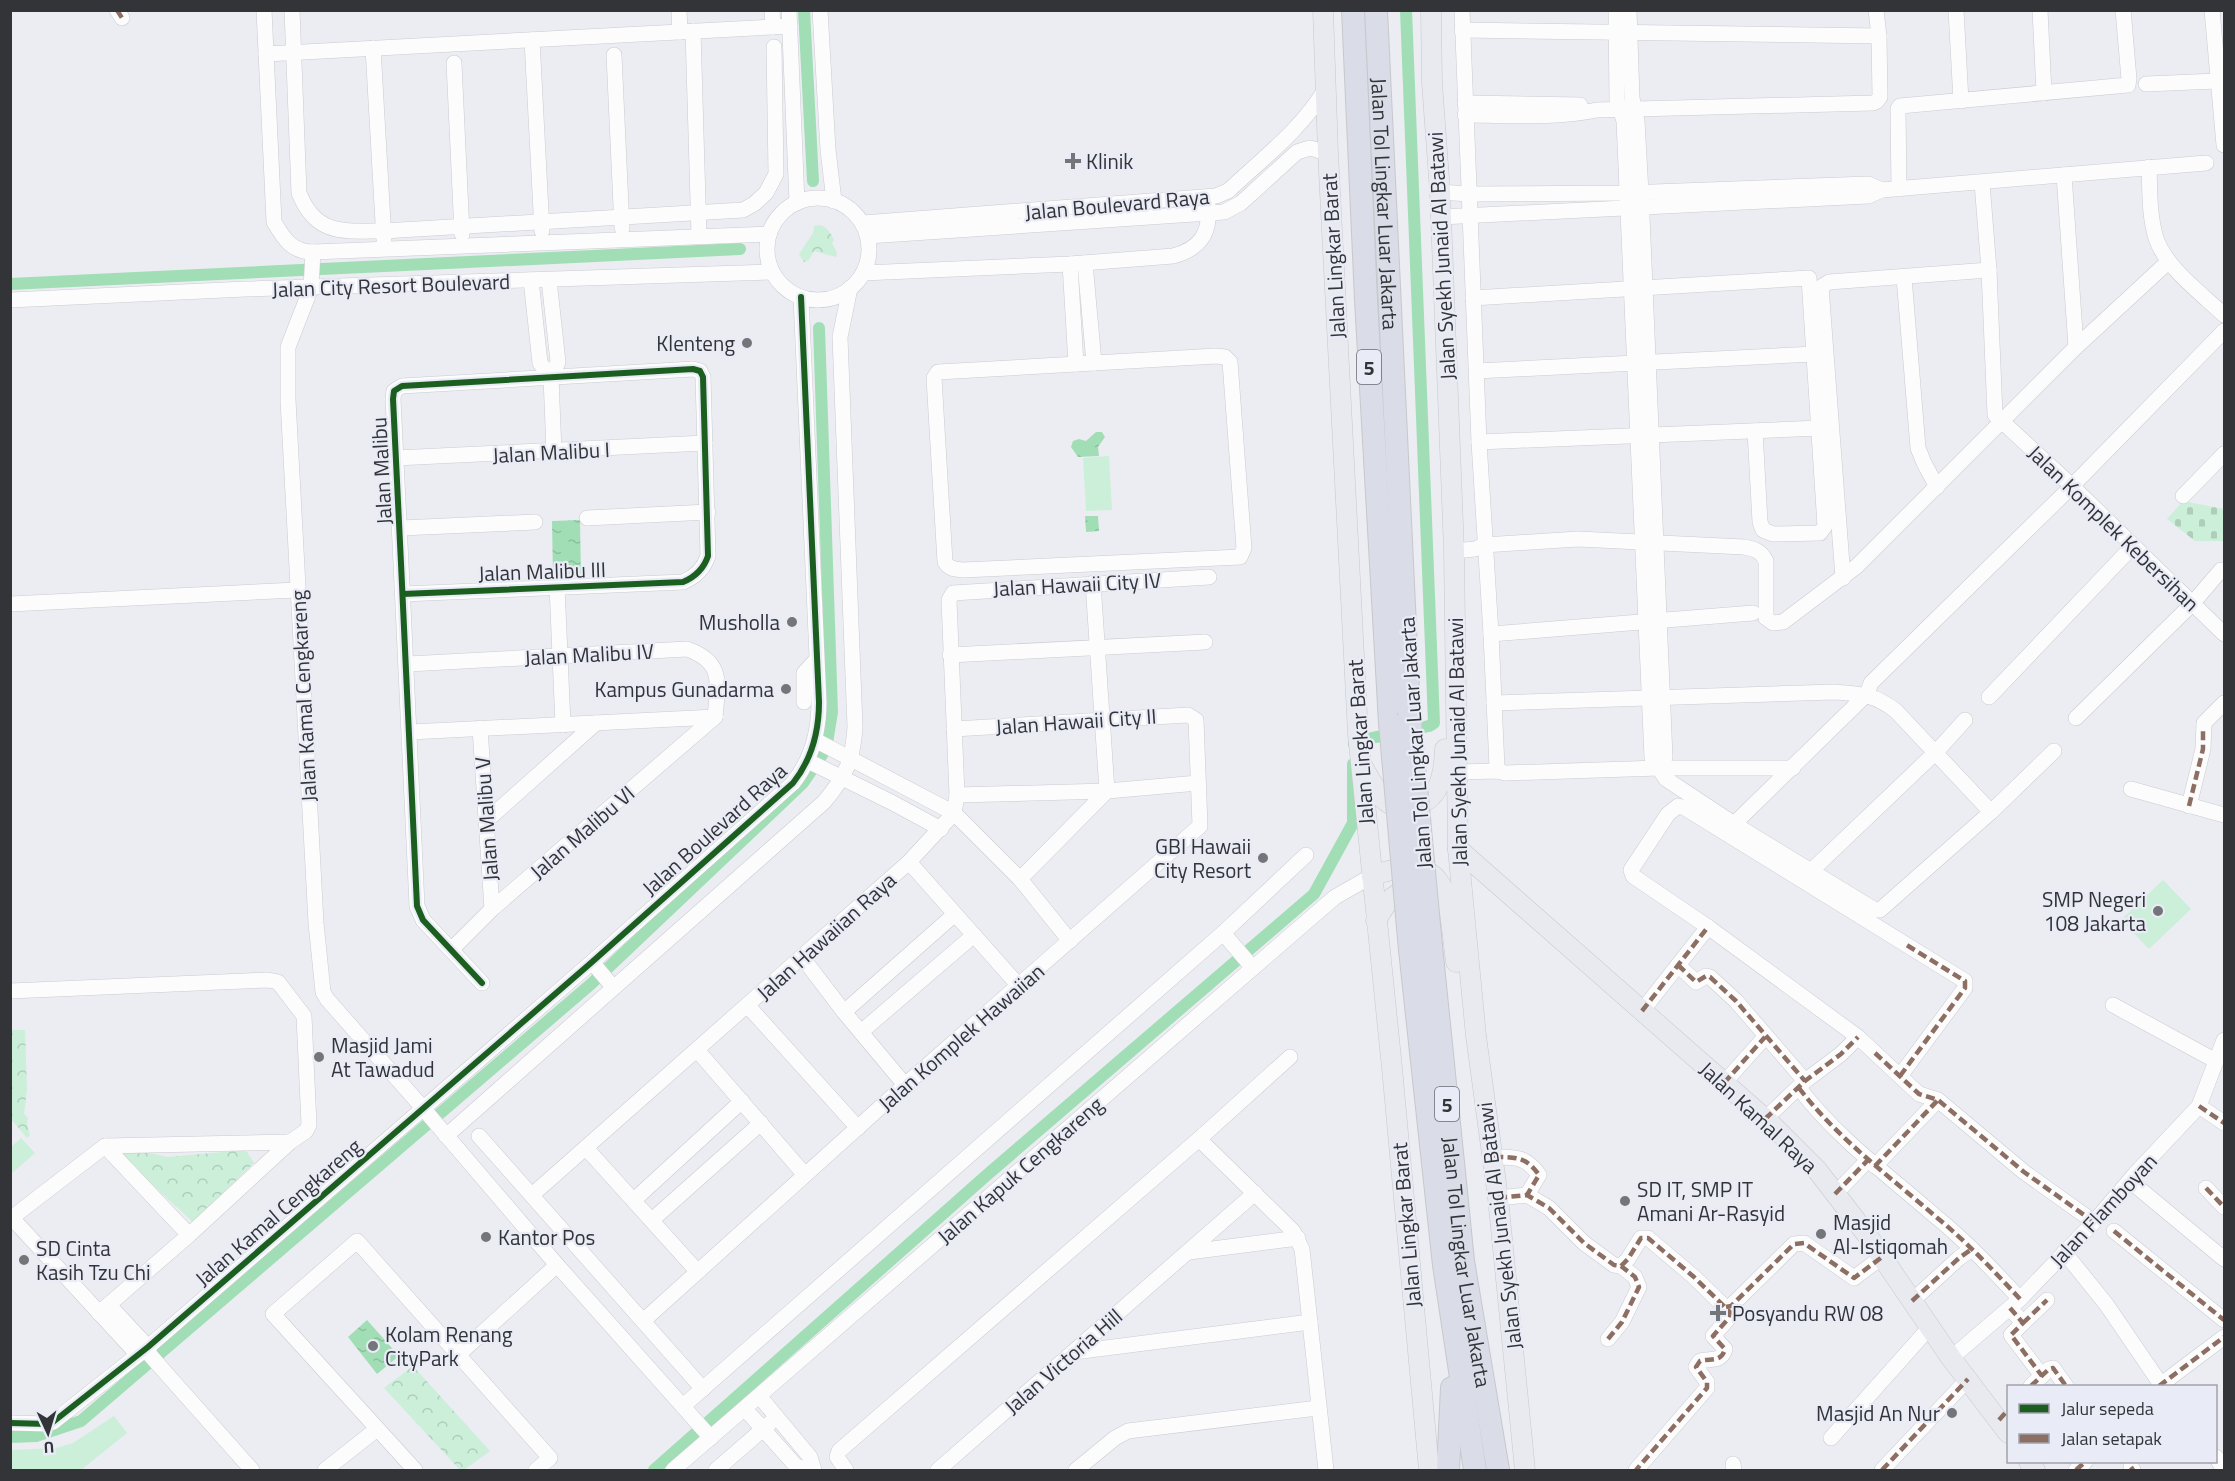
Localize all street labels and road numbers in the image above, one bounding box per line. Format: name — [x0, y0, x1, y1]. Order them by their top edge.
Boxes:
street label: Jalan Tol Lingkar Luar Jakarta — [1363, 77, 1407, 331]
street label: Jalan Syekh Junaid Al Batawi — [1419, 131, 1463, 381]
street label: Jalan Lingkar Barat — [1313, 172, 1353, 340]
street label: Jalan Boulevard Raya — [1023, 180, 1211, 228]
street label: Jalan City Resort Boulevard — [271, 265, 511, 305]
road number: 5 — [1357, 350, 1381, 384]
street label: Jalan Malibu — [362, 416, 400, 526]
street label: Jalan Malibu I — [492, 433, 610, 471]
street label: Jalan Komplek Kebersihan — [2021, 437, 2207, 619]
street label: Jalan Malibu III — [478, 553, 606, 589]
street label: Jalan Hawaii City IV — [992, 564, 1162, 604]
street label: Jalan Kamal Cengkareng — [281, 589, 325, 803]
street label: Jalan Tol Lingkar Luar Jakarta — [1390, 615, 1440, 870]
street label: Jalan Syekh Junaid Al Batawi — [1439, 617, 1475, 867]
street label: Jalan Malibu IV — [523, 635, 655, 673]
street label: Jalan Lingkar Barat — [1338, 658, 1382, 826]
street label: Jalan Hawaii City II — [994, 699, 1158, 743]
street label: Jalan Boulevard Raya — [634, 755, 794, 903]
street label: Jalan Malibu V — [466, 756, 506, 882]
street label: Jalan Malibu VI — [523, 777, 641, 887]
street label: Jalan Hawaiian Raya — [749, 864, 903, 1008]
street label: Jalan Komplek Hawaiian — [871, 956, 1051, 1118]
street label: Jalan Kamal Raya — [1693, 1054, 1826, 1181]
road number: 5 — [1435, 1087, 1459, 1121]
street label: Jalan Kapuk Cengkareng — [930, 1088, 1110, 1251]
street label: Jalan Syekh Junaid Al Batawi — [1468, 1101, 1530, 1351]
street label: Jalan Kamal Cengkareng — [187, 1130, 369, 1294]
street label: Jalan Tol Lingkar Luar Jakarta — [1434, 1135, 1500, 1390]
street label: Jalan Lingkar Barat — [1383, 1140, 1429, 1309]
street label: Jalan Flamboyan — [2042, 1146, 2164, 1274]
street label: Jalan Victoria Hill — [997, 1300, 1129, 1422]

